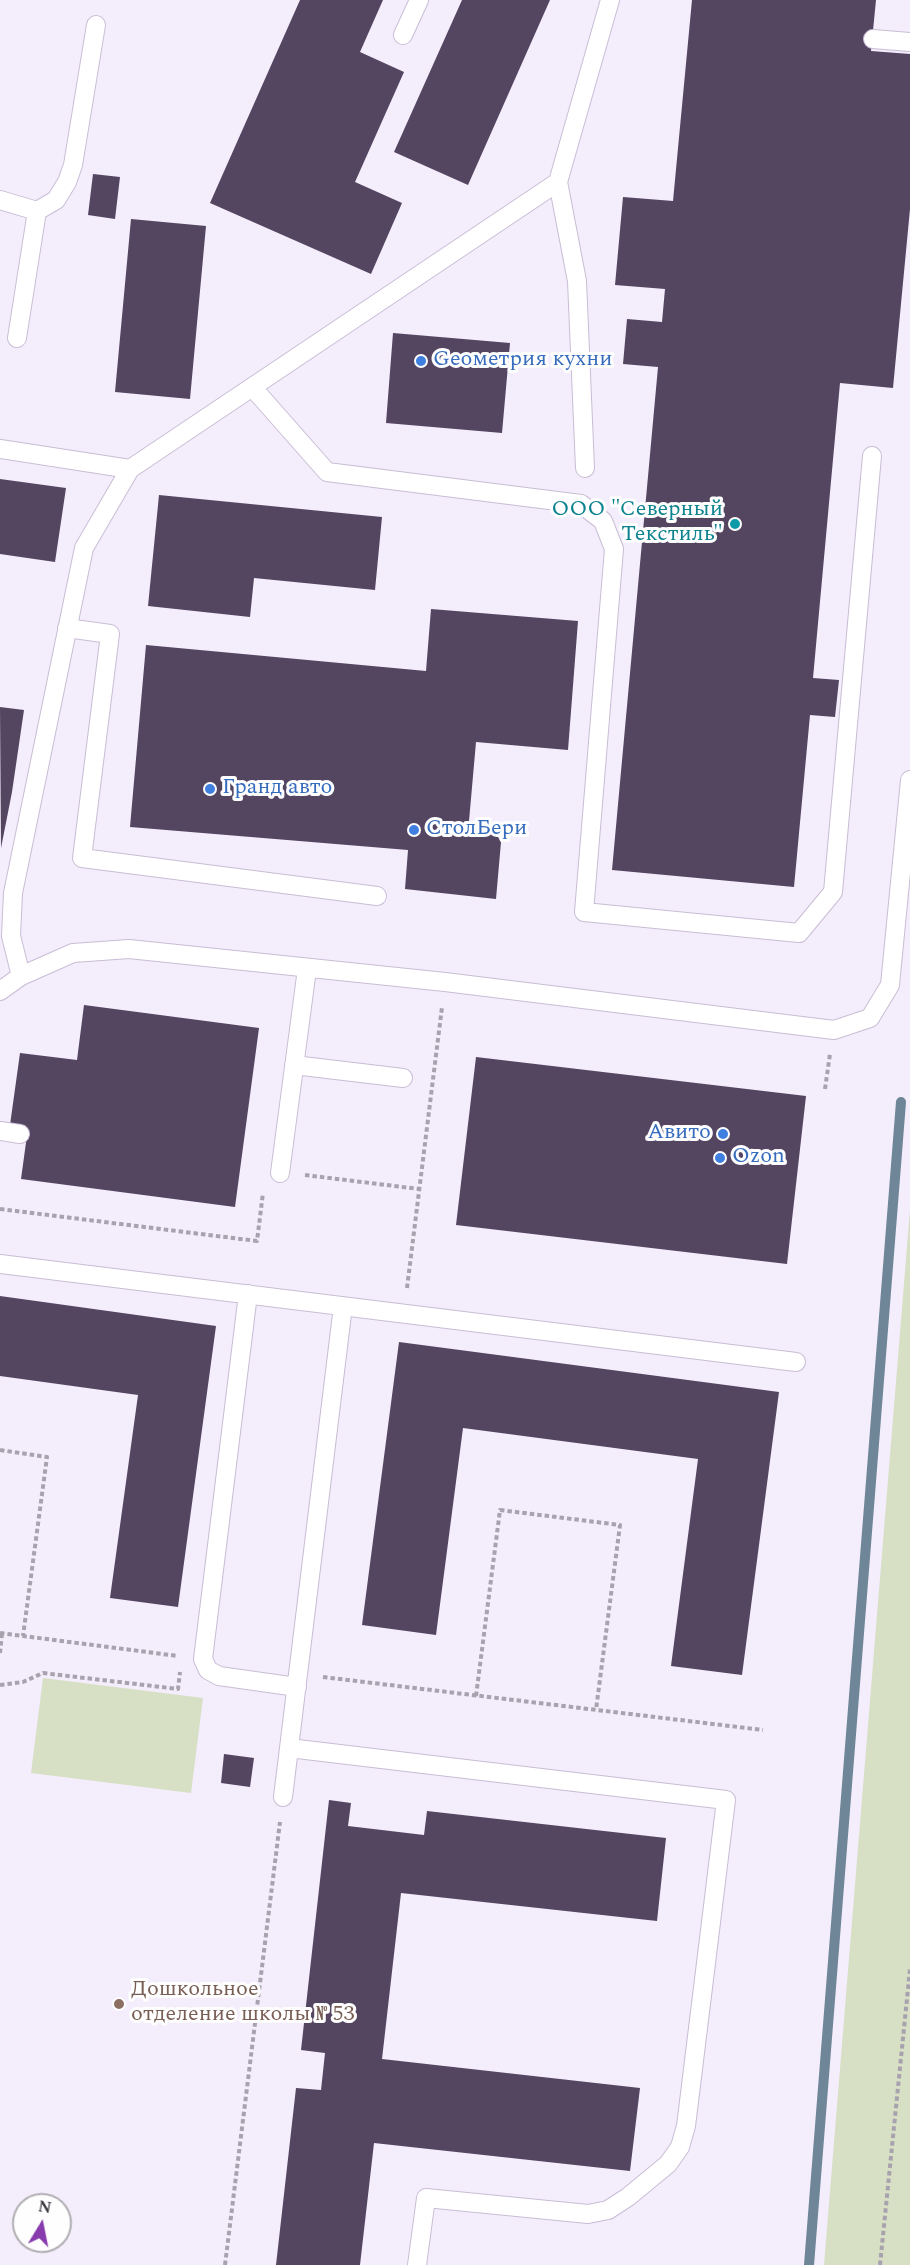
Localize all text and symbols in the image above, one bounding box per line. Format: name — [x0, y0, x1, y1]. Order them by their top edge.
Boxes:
place label: Geoметрия кухни — [433, 348, 612, 374]
marker: Geoметрия кухни — [414, 354, 428, 368]
place label: ООО "Северный Текстиль" — [552, 498, 723, 550]
marker: ООО "Северный Текстиль" — [728, 517, 742, 531]
place label: Гранд авто — [222, 776, 332, 802]
marker: Гранд авто — [203, 782, 217, 796]
place label: СтолБери — [426, 817, 527, 843]
marker: СтолБери — [407, 823, 421, 837]
place label: Авито — [648, 1121, 711, 1147]
marker: Авито — [716, 1127, 730, 1141]
place label: Ozon — [732, 1145, 785, 1171]
marker: Ozon — [713, 1151, 727, 1165]
place label: Дошкольное отделение школы № 53 — [131, 1978, 354, 2030]
marker: Дошкольное отделение школы № 53 — [112, 1997, 126, 2011]
north arrow — [12, 2193, 72, 2253]
text: N — [36, 2194, 53, 2220]

